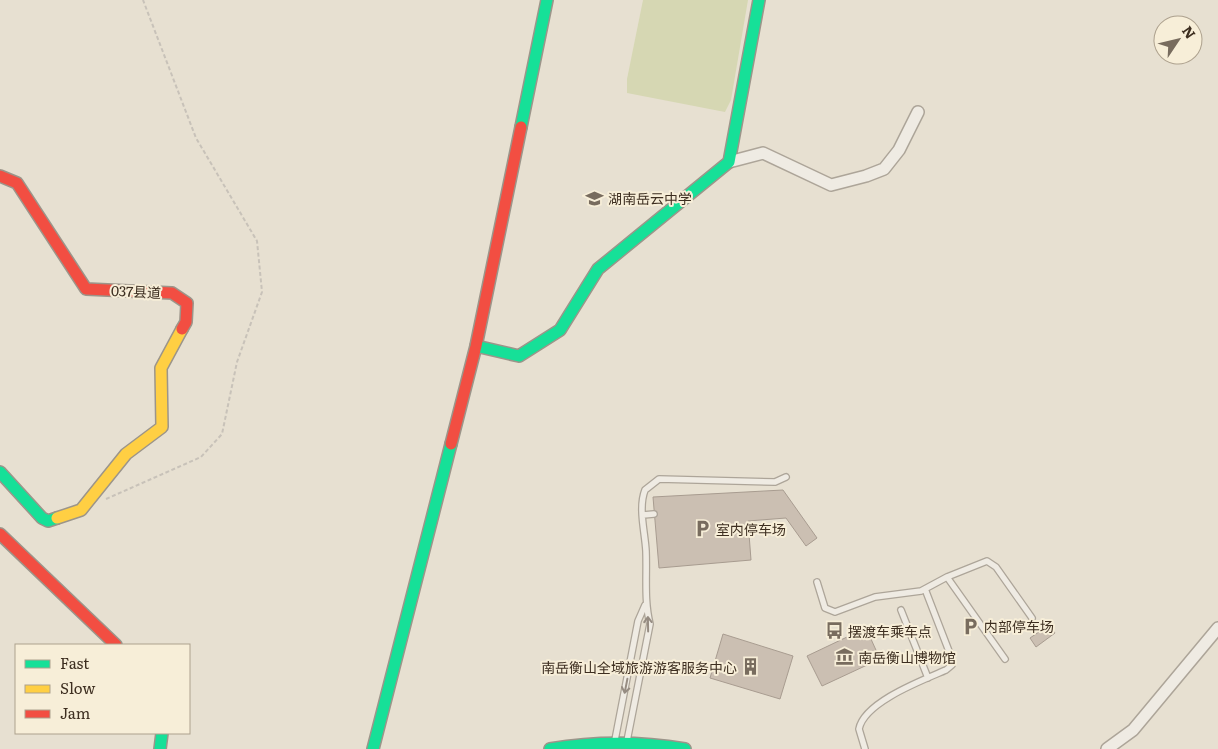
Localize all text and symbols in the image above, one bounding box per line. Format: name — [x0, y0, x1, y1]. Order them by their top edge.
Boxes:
north arrow — [1153, 15, 1203, 65]
text: N — [1178, 21, 1201, 43]
school or university icon: 湖南岳云中学 — [584, 188, 604, 208]
place label: 湖南岳云中学 — [608, 188, 692, 208]
street label: 037县道 — [110, 280, 162, 302]
parking icon: 室内停车场 — [692, 519, 712, 539]
place label: 室内停车场 — [716, 519, 786, 539]
parking icon: 内部停车场 — [960, 616, 980, 636]
place label: 内部停车场 — [984, 616, 1054, 636]
one-way arrow — [643, 617, 653, 633]
bus stop icon: 摆渡车乘车点 — [824, 621, 844, 641]
place label: 摆渡车乘车点 — [848, 621, 932, 641]
legend — [15, 644, 190, 734]
museum icon: 南岳衡山博物馆 — [834, 647, 854, 667]
place label: 南岳衡山博物馆 — [858, 647, 956, 667]
text: Fast — [60, 651, 89, 674]
place label: 南岳衡山全域旅游游客服务中心 — [541, 657, 737, 677]
building icon: 南岳衡山全域旅游游客服务中心 — [741, 657, 761, 677]
text: Slow — [60, 676, 95, 699]
one-way arrow — [620, 678, 630, 694]
text: Jam — [60, 701, 91, 724]

